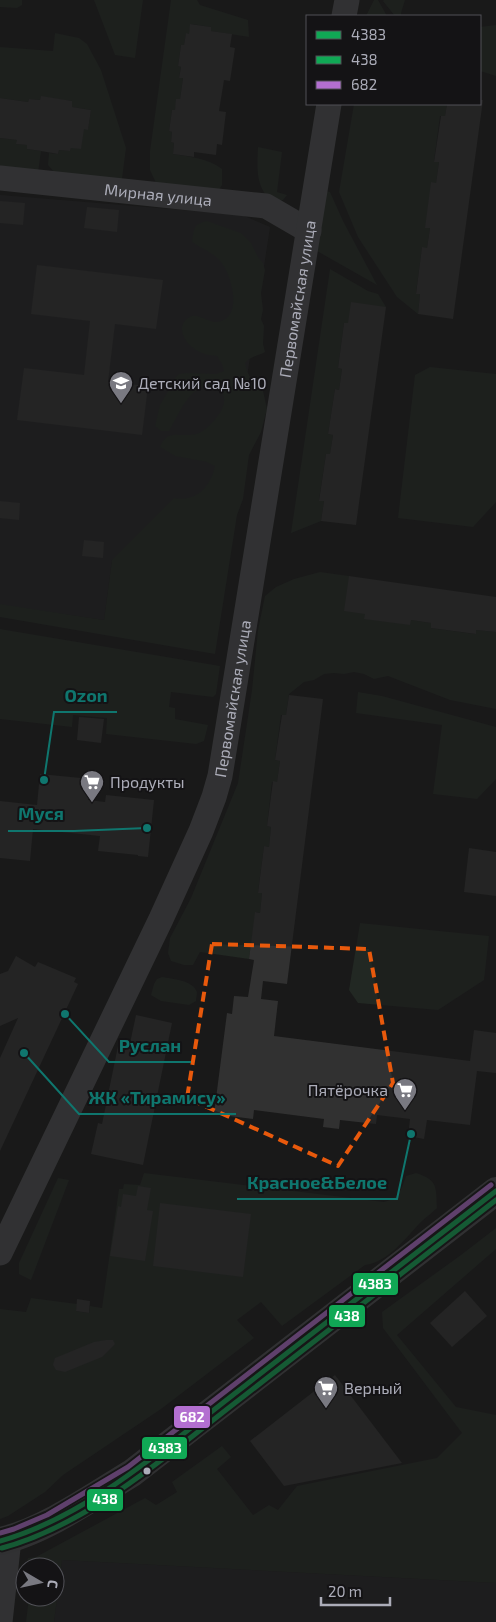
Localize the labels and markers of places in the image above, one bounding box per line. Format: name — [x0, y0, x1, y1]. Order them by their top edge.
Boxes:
school or university icon: Детский сад №10 — [108, 370, 134, 404]
place label: Детский сад №10 — [138, 373, 267, 392]
callout: Ozon — [54, 679, 117, 712]
supermarket icon: Продукты — [79, 769, 105, 803]
place label: Продукты — [110, 772, 185, 792]
callout: Муся — [8, 798, 74, 831]
callout: Руслан — [109, 1029, 191, 1062]
supermarket icon: Пятёрочка — [392, 1077, 418, 1111]
place label: Пятёрочка — [308, 1080, 388, 1099]
callout: ЖК «Тирамису» — [79, 1081, 236, 1114]
callout: Красное&Белое — [237, 1166, 397, 1199]
supermarket icon: Верный — [313, 1375, 339, 1409]
place label: Верный — [344, 1378, 402, 1397]
unlabelled marker — [142, 1466, 152, 1476]

